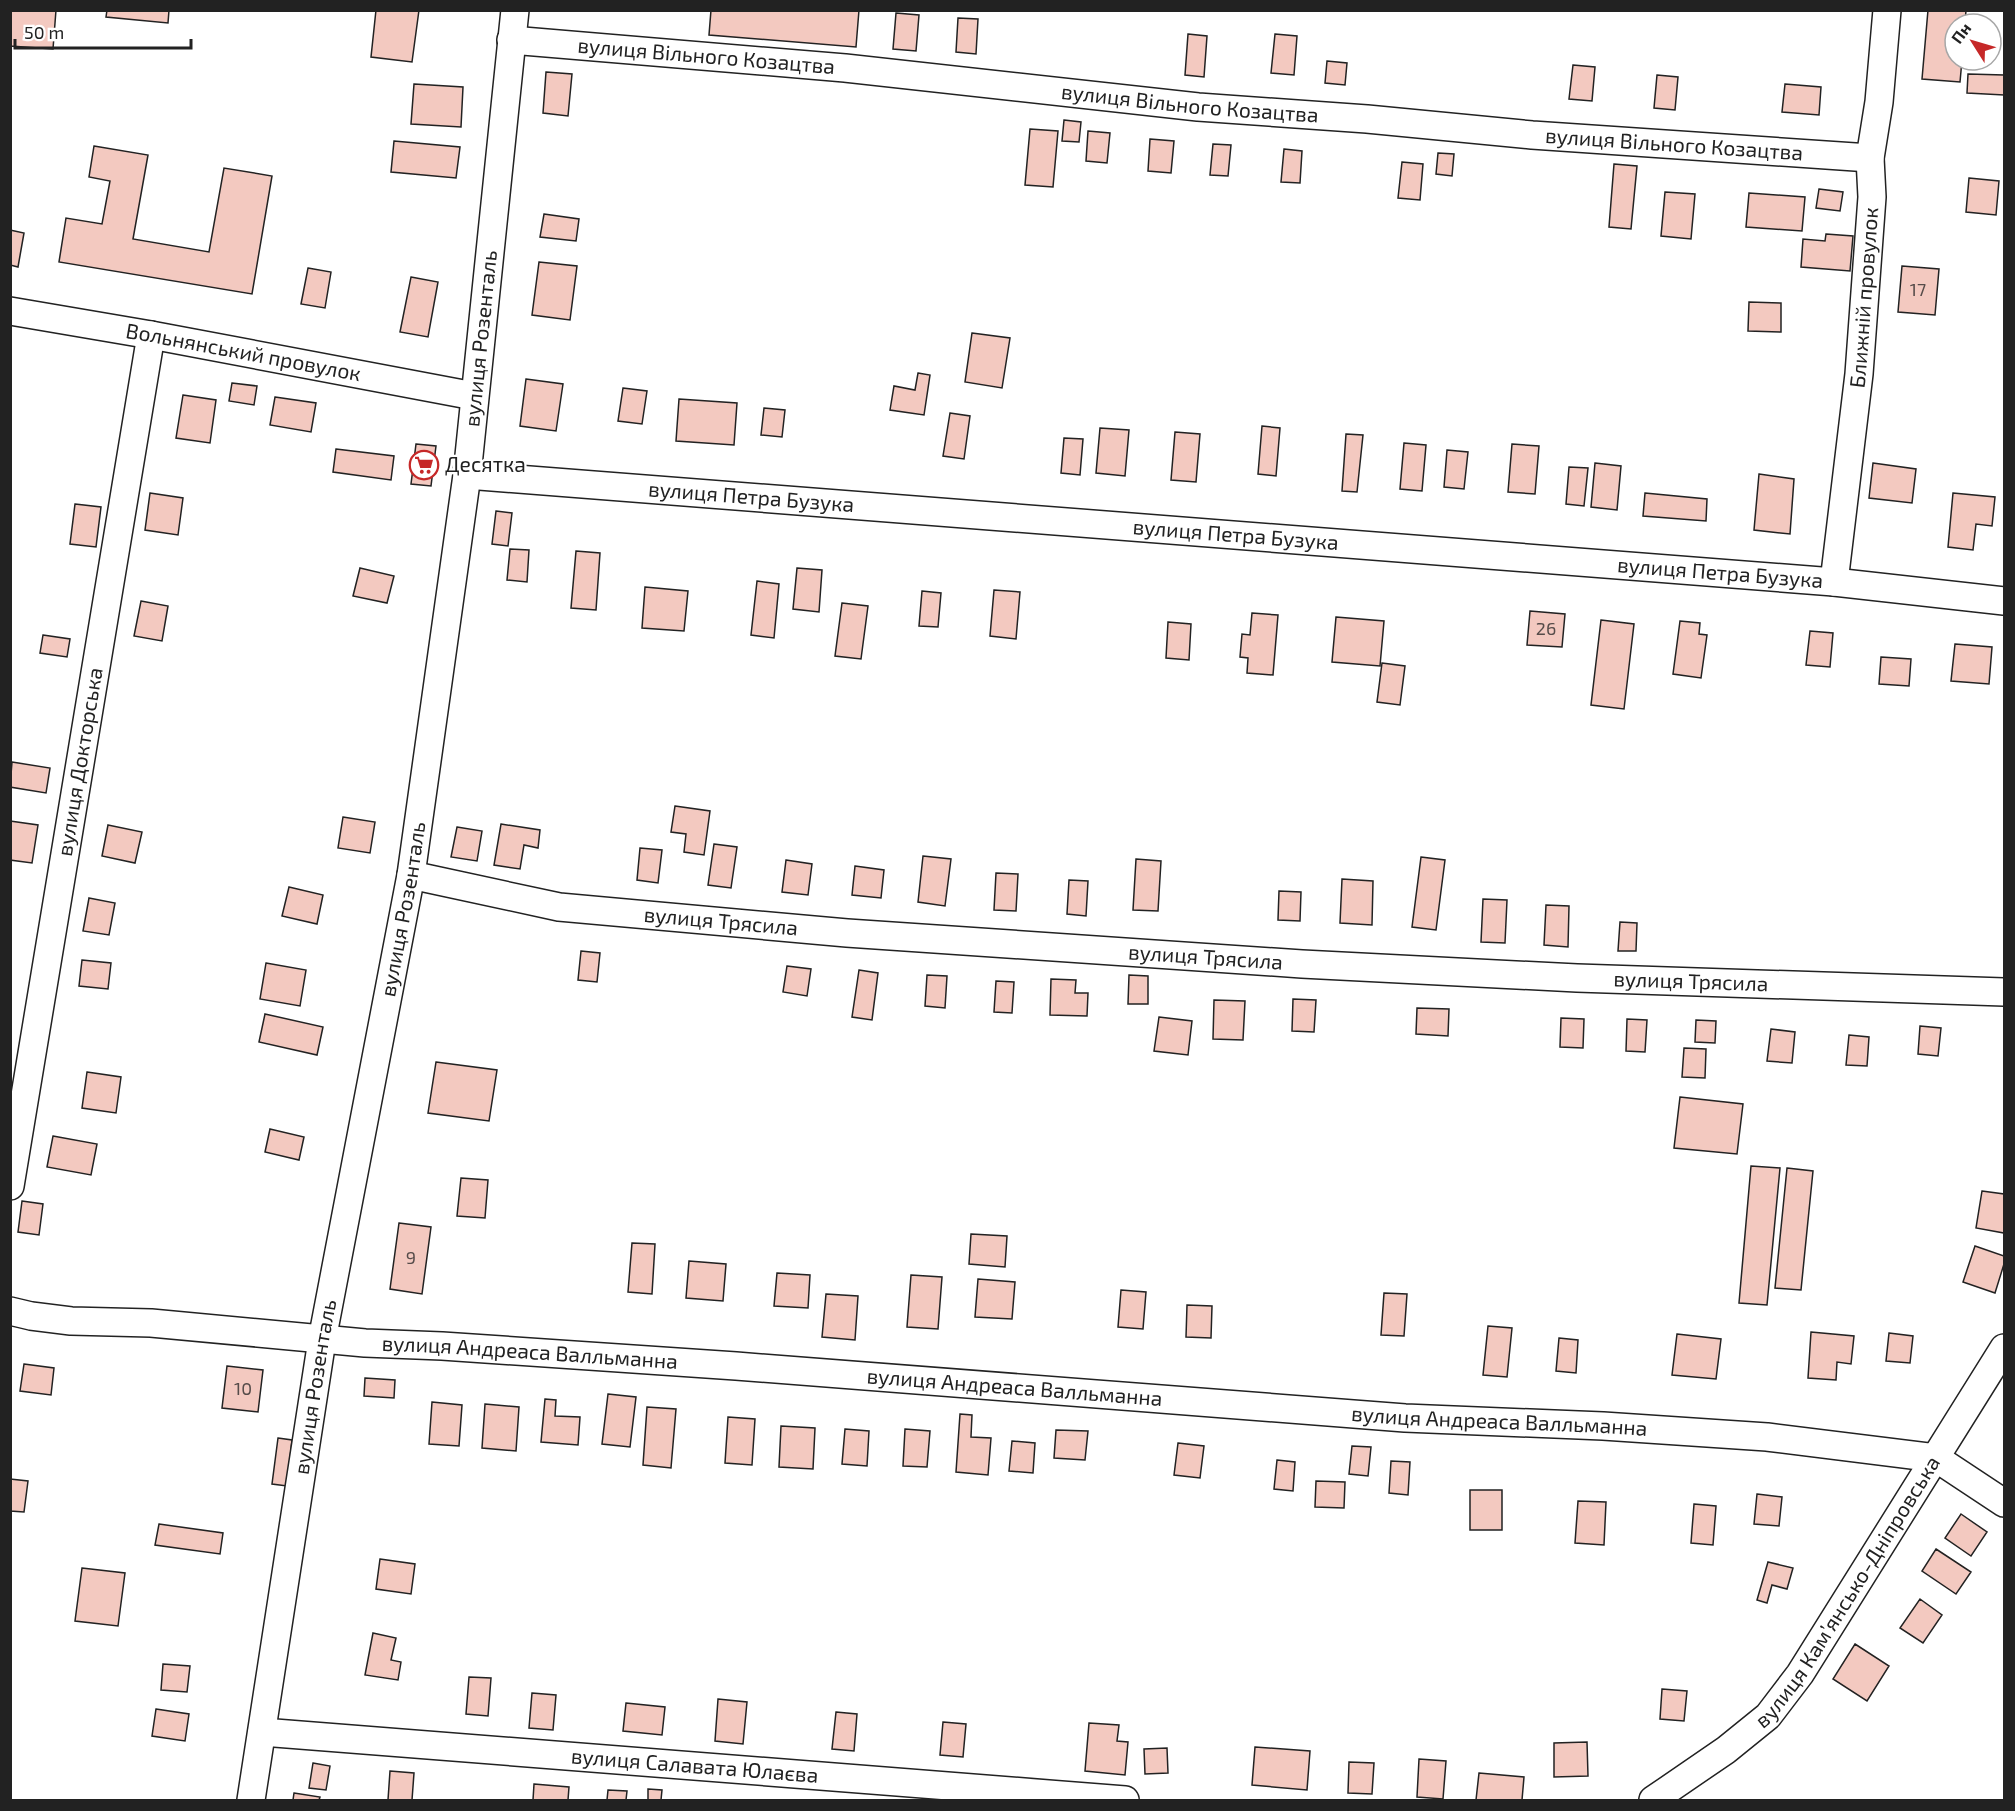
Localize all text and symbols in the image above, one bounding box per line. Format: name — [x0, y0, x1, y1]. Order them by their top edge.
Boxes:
scale bar — [15, 12, 190, 50]
north arrow — [1943, 12, 2003, 72]
text: Пн — [1947, 19, 1974, 47]
text: 50 m — [24, 21, 64, 43]
street label: вулиця Вільного Козацтва — [577, 32, 836, 78]
street label: вулиця Вільного Козацтва — [1060, 78, 1320, 127]
street label: вулиця Вільного Козацтва — [1545, 122, 1804, 164]
street label: Ближній провулок — [1843, 206, 1882, 389]
street label: вулиця Розенталь — [458, 249, 501, 428]
house number: 17 — [1910, 278, 1926, 300]
street label: Вольнянський провулок — [124, 317, 363, 385]
supermarket icon: Десятка — [408, 449, 440, 481]
place label: Десятка — [445, 451, 526, 476]
street label: вулиця Петра Бузука — [647, 475, 855, 516]
street label: вулиця Петра Бузука — [1132, 513, 1340, 554]
street label: вулиця Петра Бузука — [1616, 551, 1824, 592]
house number: 26 — [1536, 617, 1556, 639]
street label: вулиця Докторська — [51, 665, 107, 858]
street label: вулиця Розенталь — [374, 820, 429, 998]
street label: вулиця Трясила — [643, 901, 799, 940]
street label: вулиця Трясила — [1128, 938, 1284, 974]
street label: вулиця Трясила — [1613, 965, 1769, 995]
house number: 9 — [406, 1246, 416, 1268]
street label: вулиця Розенталь — [287, 1297, 341, 1476]
street label: вулиця Андреаса Валльманна — [381, 1330, 679, 1373]
street label: вулиця Андреаса Валльманна — [866, 1362, 1163, 1410]
house number: 10 — [234, 1377, 252, 1399]
street label: вулиця Андреаса Валльманна — [1350, 1400, 1648, 1440]
street label: вулиця Кам’янсько-Дніпровська — [1750, 1451, 1944, 1732]
street label: вулиця Салавата Юлаєва — [570, 1742, 819, 1787]

